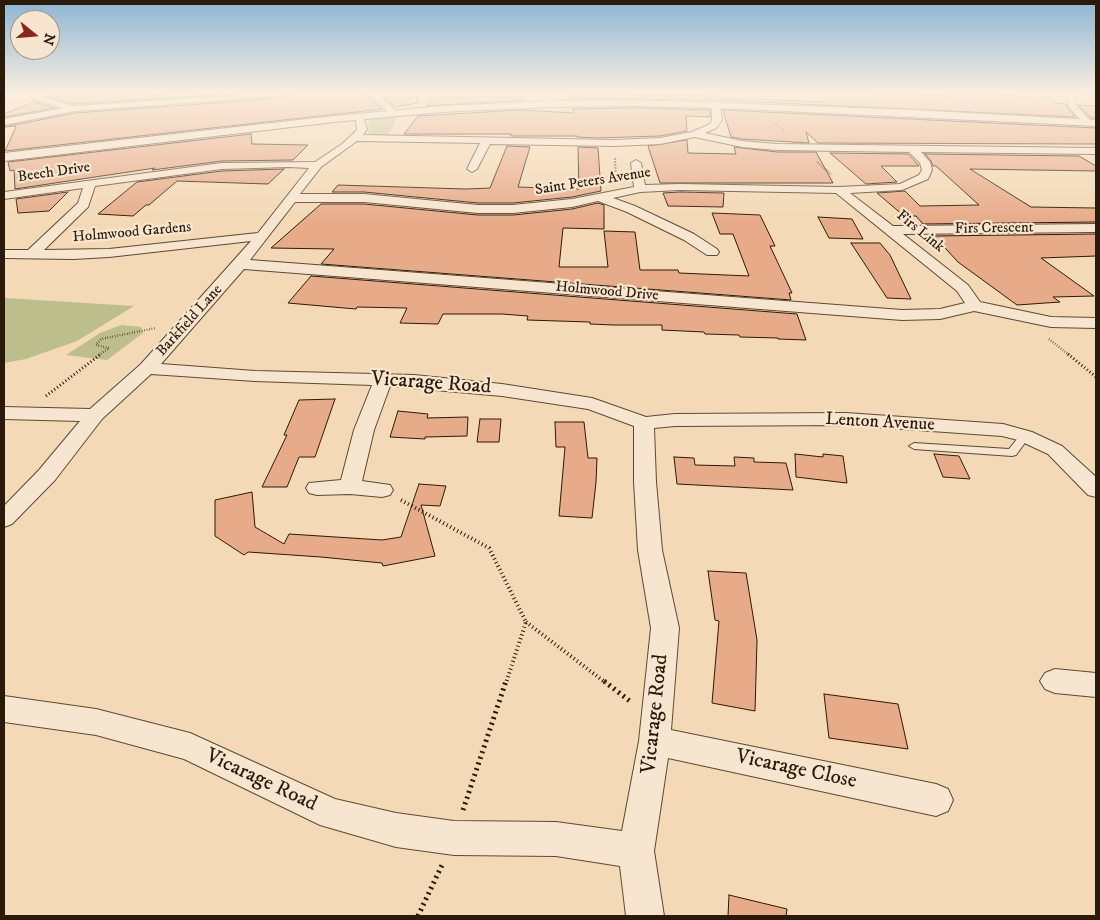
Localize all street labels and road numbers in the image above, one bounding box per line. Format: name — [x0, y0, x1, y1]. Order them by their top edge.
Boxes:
street label: Beech Drive — [17, 159, 91, 187]
street label: Saint Peters Avenue — [534, 164, 652, 200]
street label: Firs Link — [892, 207, 948, 257]
street label: Holmwood Gardens — [72, 219, 192, 247]
street label: Firs Crescent — [954, 219, 1034, 239]
street label: Holmwood Drive — [555, 279, 659, 305]
street label: Barkfield Lane — [153, 282, 227, 360]
street label: Vicarage Road — [370, 367, 492, 401]
street label: Lenton Avenue — [825, 409, 935, 437]
street label: Vicarage Road — [637, 653, 675, 775]
street label: Vicarage Road — [201, 744, 321, 818]
street label: Vicarage Close — [733, 745, 859, 795]

